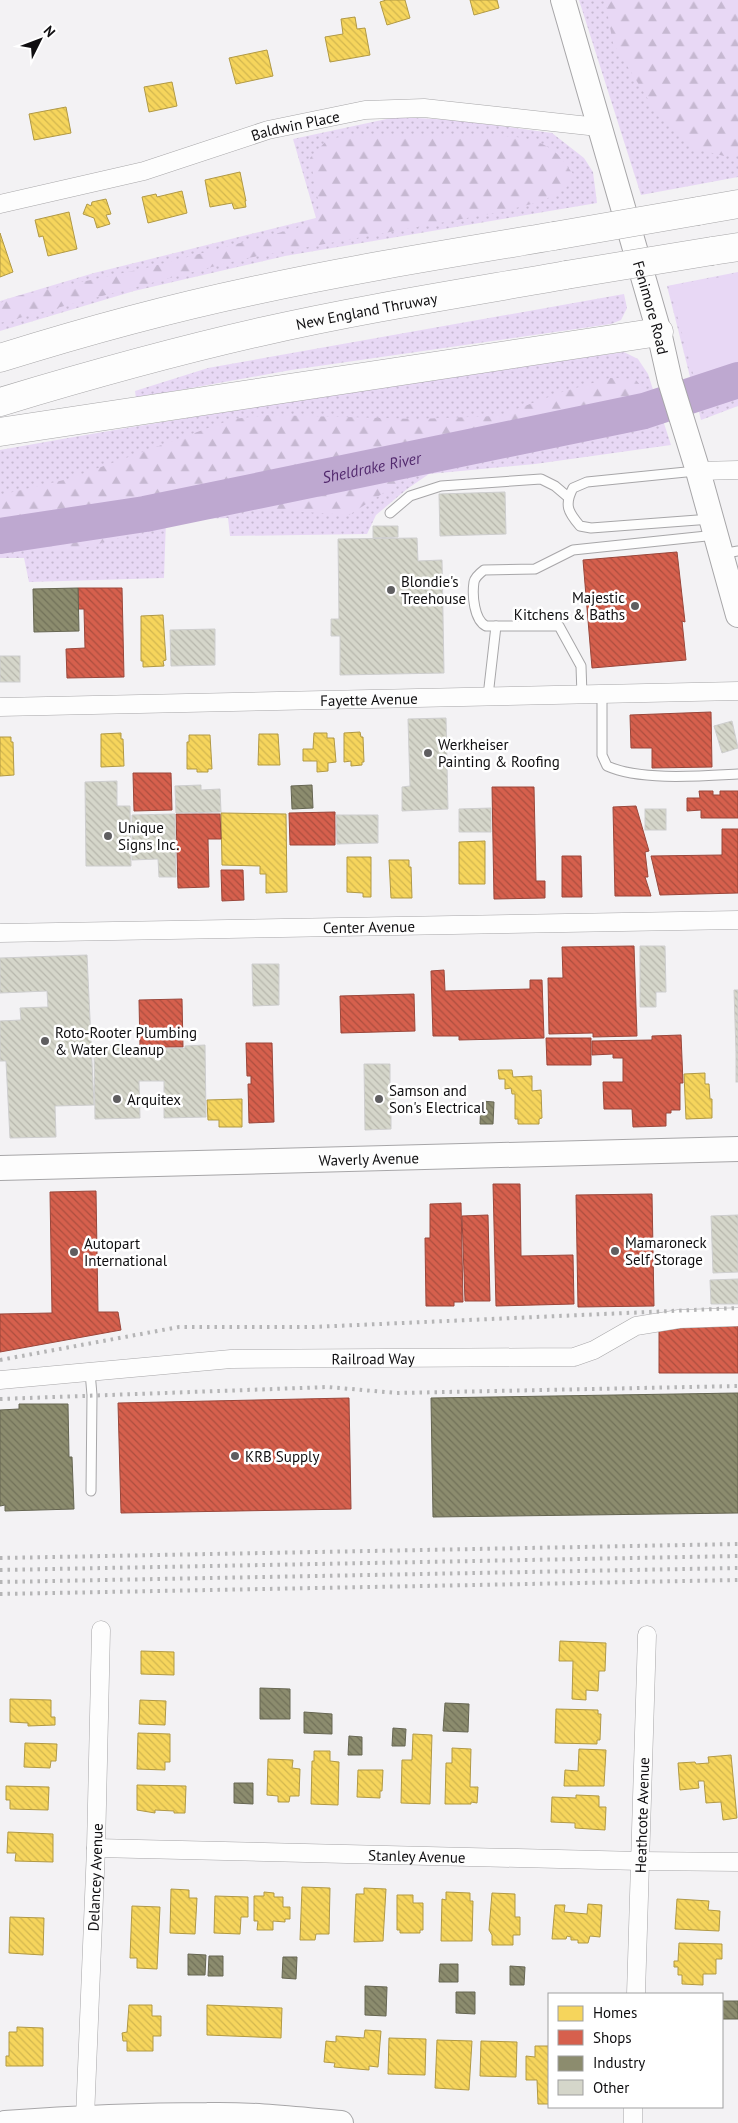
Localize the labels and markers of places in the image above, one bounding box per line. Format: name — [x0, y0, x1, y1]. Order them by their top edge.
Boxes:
place label: Blondie's Treehouse — [401, 572, 466, 608]
marker: Blondie's Treehouse — [385, 584, 397, 596]
place label: Majestic Kitchens & Baths — [514, 588, 625, 624]
marker: Majestic Kitchens & Baths — [629, 600, 641, 612]
place label: Werkheiser Painting & Roofing — [438, 735, 560, 771]
marker: Werkheiser Painting & Roofing — [422, 747, 434, 759]
place label: Unique Signs Inc. — [118, 818, 179, 854]
marker: Unique Signs Inc. — [102, 830, 114, 842]
place label: Roto-Rooter Plumbing & Water Cleanup — [55, 1023, 197, 1059]
marker: Roto-Rooter Plumbing & Water Cleanup — [39, 1035, 51, 1047]
place label: Samson and Son's Electrical — [389, 1081, 486, 1117]
place label: Arquitex — [127, 1090, 181, 1109]
marker: Arquitex — [111, 1093, 123, 1105]
marker: Samson and Son's Electrical — [373, 1093, 385, 1105]
place label: Mamaroneck Self Storage — [625, 1233, 707, 1269]
place label: Autopart International — [84, 1234, 168, 1270]
marker: Mamaroneck Self Storage — [609, 1245, 621, 1257]
marker: Autopart International — [68, 1246, 80, 1258]
place label: KRB Supply — [245, 1447, 320, 1466]
marker: KRB Supply — [229, 1450, 241, 1462]

